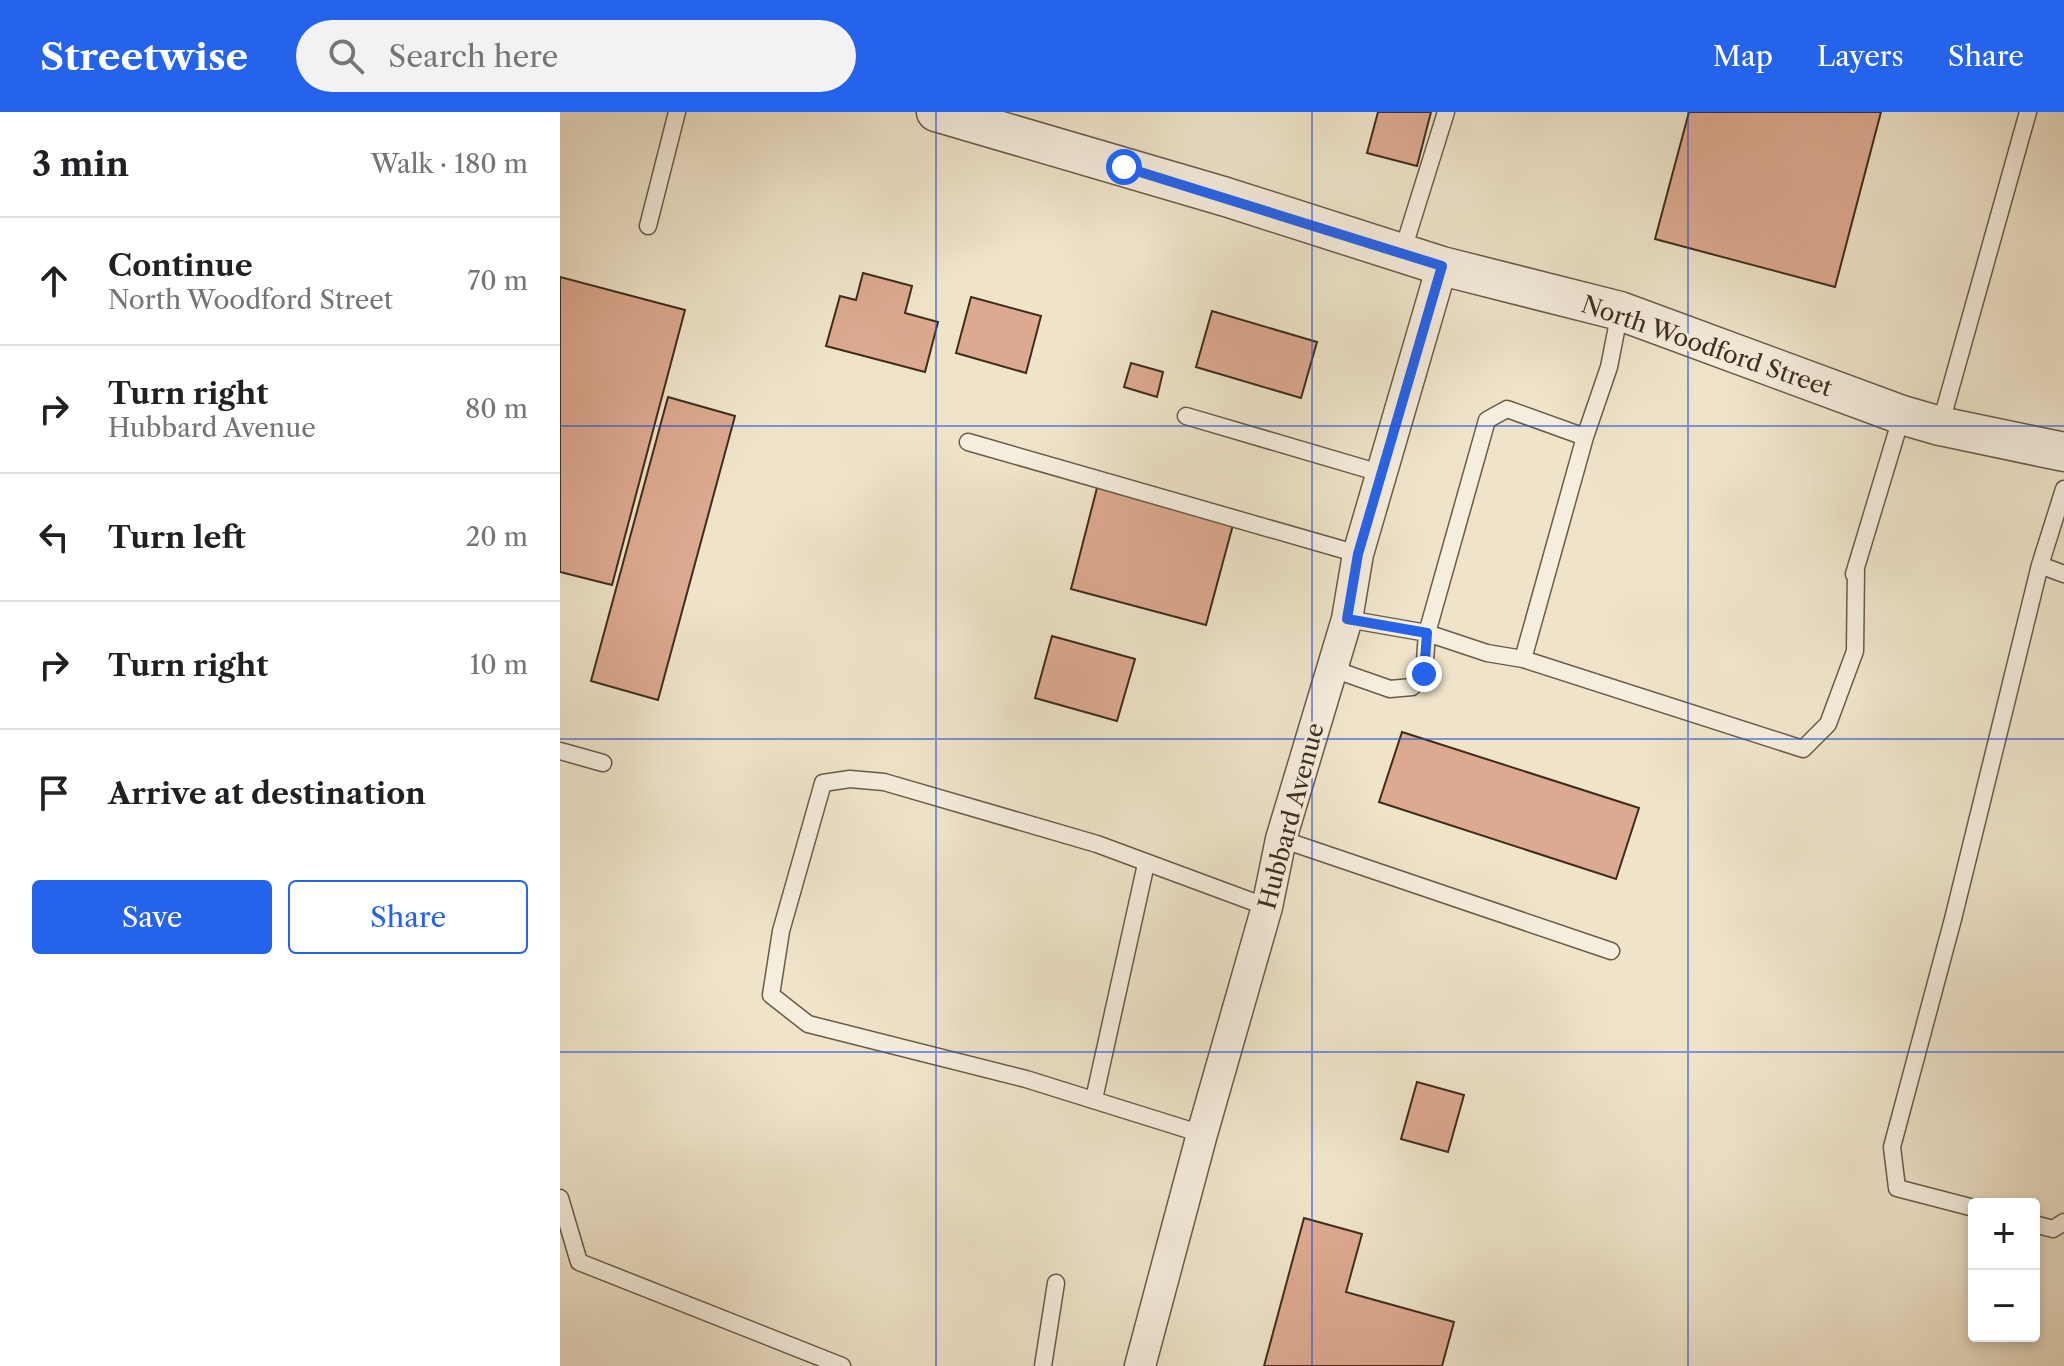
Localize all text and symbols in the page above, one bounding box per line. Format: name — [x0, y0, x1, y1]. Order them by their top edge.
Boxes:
search box — [296, 20, 856, 92]
text: Streetwise — [40, 33, 248, 80]
icon: search — [324, 34, 368, 78]
text: Search here — [388, 38, 558, 75]
text: Map — [1713, 39, 1773, 73]
text: Layers — [1817, 39, 1904, 73]
text: Share — [1948, 39, 2024, 73]
text: 3 min — [32, 143, 129, 185]
text: Walk · 180 m — [371, 148, 528, 180]
route start — [1106, 149, 1142, 185]
text: Continue — [108, 247, 253, 284]
icon: ahead — [32, 259, 76, 303]
text: 70 m — [468, 265, 528, 297]
text: North Woodford Street — [108, 284, 393, 316]
street label: North Woodford Street — [1578, 289, 1837, 403]
text: Turn right — [108, 375, 268, 412]
icon: right — [32, 387, 76, 431]
text: 80 m — [465, 393, 528, 425]
text: Hubbard Avenue — [108, 412, 316, 444]
icon: left — [32, 515, 76, 559]
text: Turn left — [108, 519, 245, 556]
text: 20 m — [465, 521, 528, 553]
icon: right — [32, 643, 76, 687]
text: Turn right — [108, 647, 268, 684]
text: 10 m — [469, 649, 528, 681]
route end — [1406, 656, 1442, 692]
street label: Hubbard Avenue — [1252, 720, 1330, 912]
icon: arrive — [32, 771, 76, 815]
text: Arrive at destination — [108, 775, 426, 812]
button: Save — [32, 880, 272, 954]
button: Share — [288, 880, 528, 954]
map controls — [1968, 1198, 2040, 1342]
button: + — [1968, 1198, 2040, 1270]
button: − — [1968, 1270, 2040, 1342]

